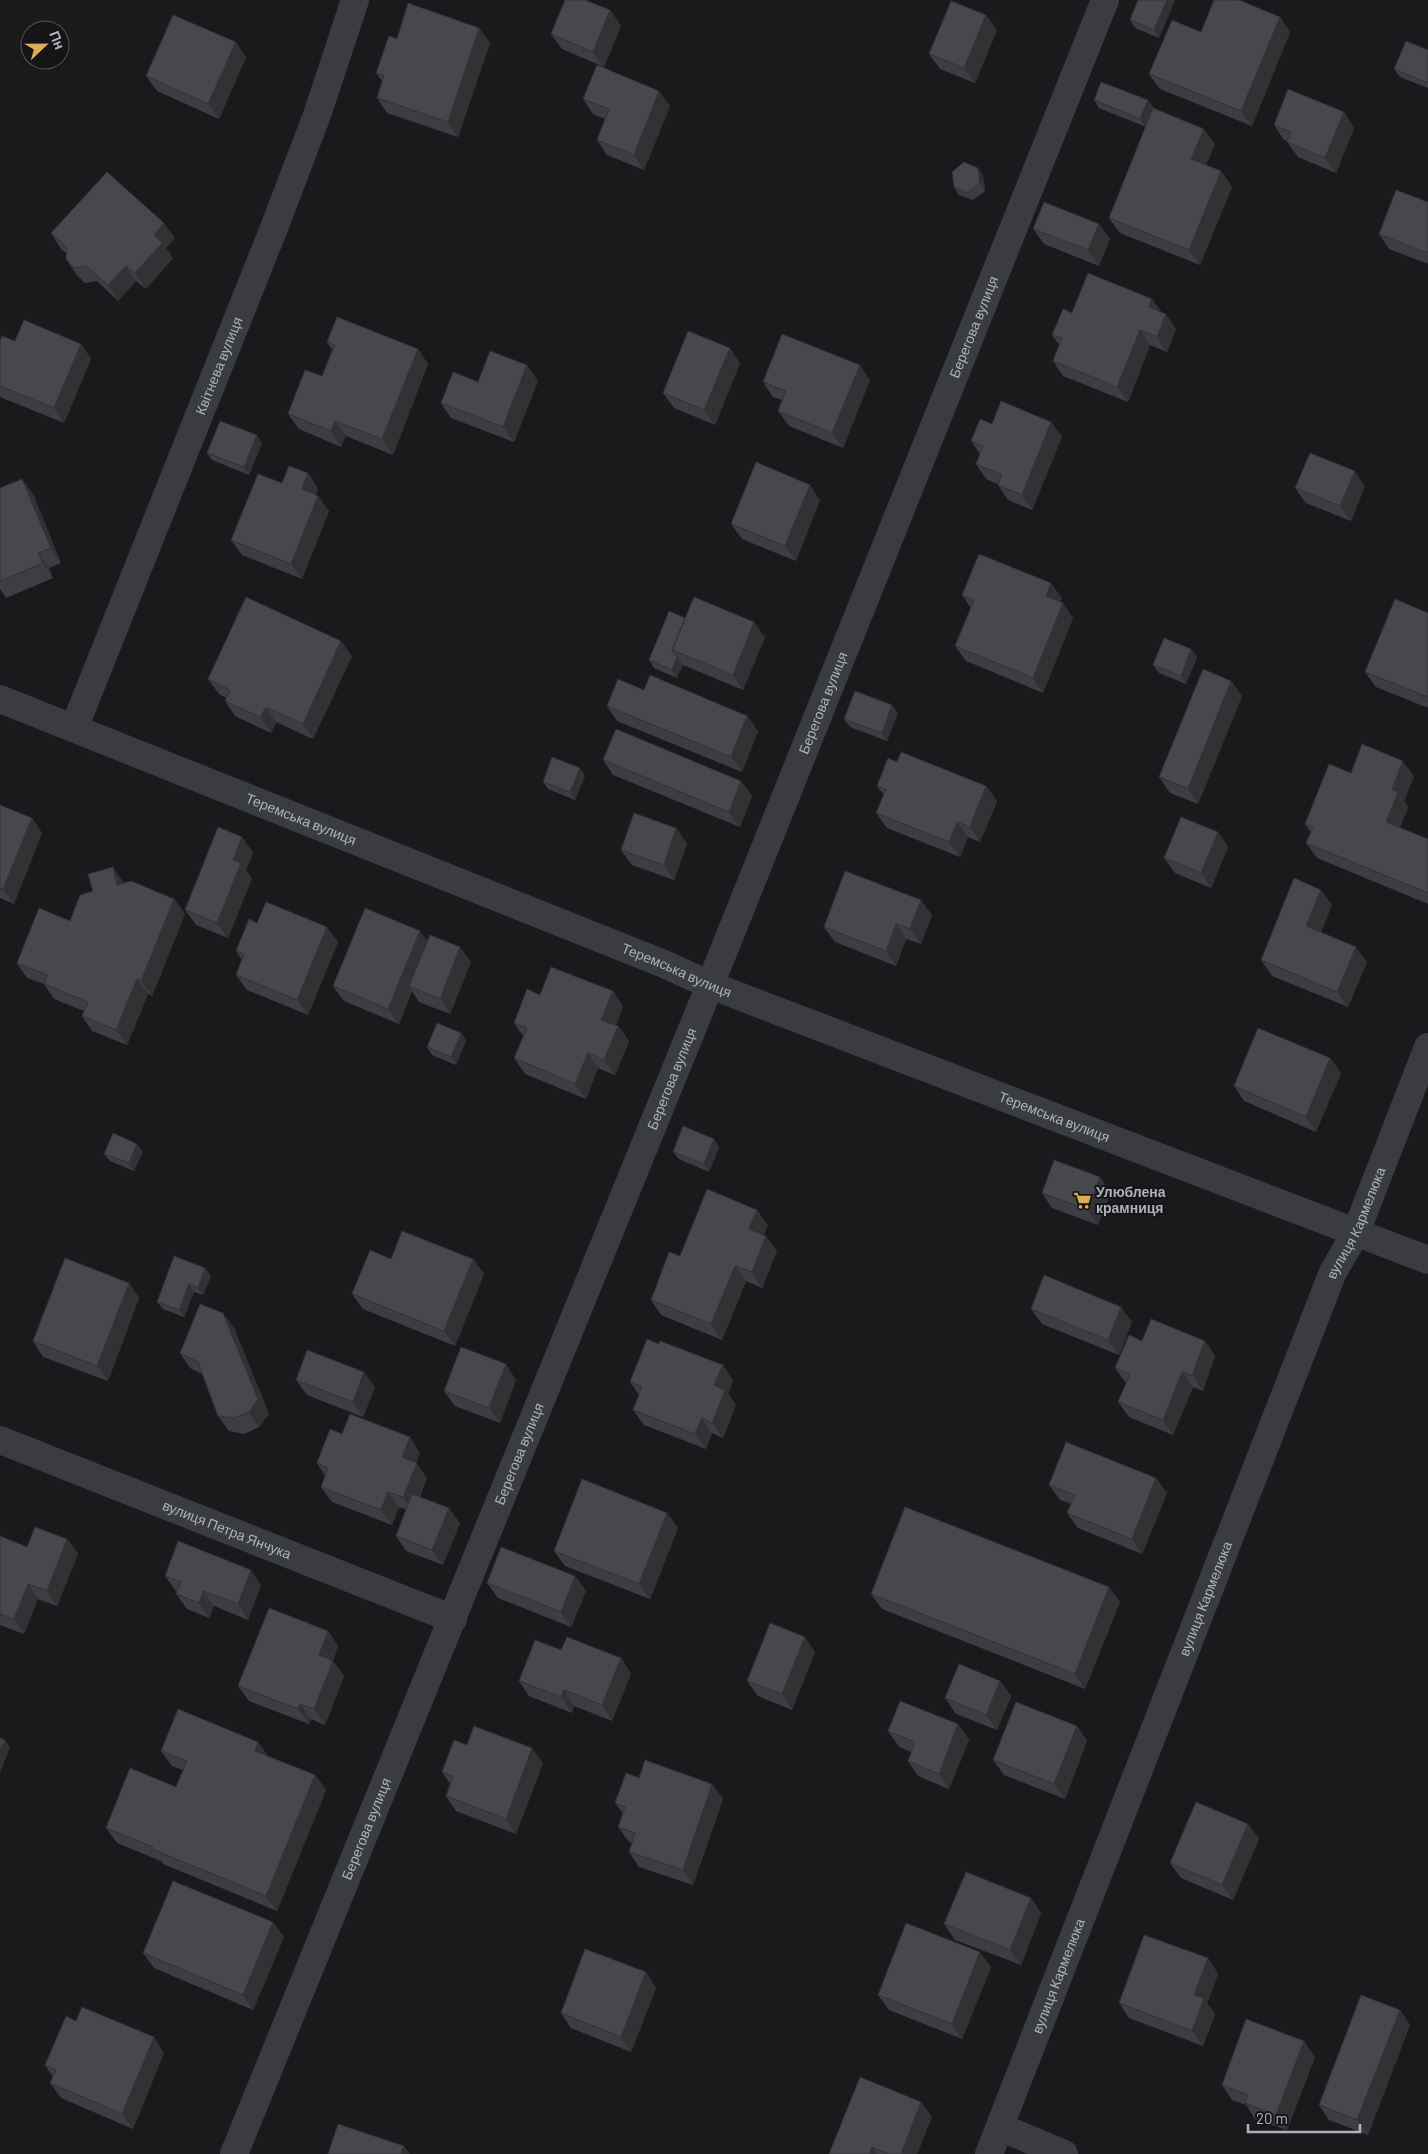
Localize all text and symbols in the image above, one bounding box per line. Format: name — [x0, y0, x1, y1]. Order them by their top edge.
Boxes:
north arrow — [20, 20, 70, 70]
text: Пн — [46, 28, 69, 52]
street label: Берегова вулиця — [945, 273, 1001, 380]
street label: Квітнева вулиця — [191, 314, 246, 417]
street label: Берегова вулиця — [795, 649, 851, 756]
street label: Теремська вулиця — [243, 789, 359, 848]
street label: Теремська вулиця — [619, 939, 734, 1000]
street label: Берегова вулиця — [643, 1025, 700, 1132]
street label: Теремська вулиця — [996, 1087, 1112, 1145]
street label: вулиця Кармелюка — [1322, 1164, 1389, 1281]
place label: Улюблена крамниця — [1096, 1183, 1166, 1216]
supermarket icon: Улюблена крамниця — [1072, 1190, 1092, 1210]
street label: Берегова вулиця — [490, 1400, 547, 1507]
street label: вулиця Петра Янчука — [160, 1496, 294, 1562]
street label: вулиця Кармелюка — [1175, 1538, 1235, 1658]
street label: Берегова вулиця — [338, 1775, 394, 1882]
street label: вулиця Кармелюка — [1028, 1916, 1088, 2036]
scale bar — [1248, 2102, 1360, 2134]
text: 20 m — [1256, 2109, 1288, 2127]

